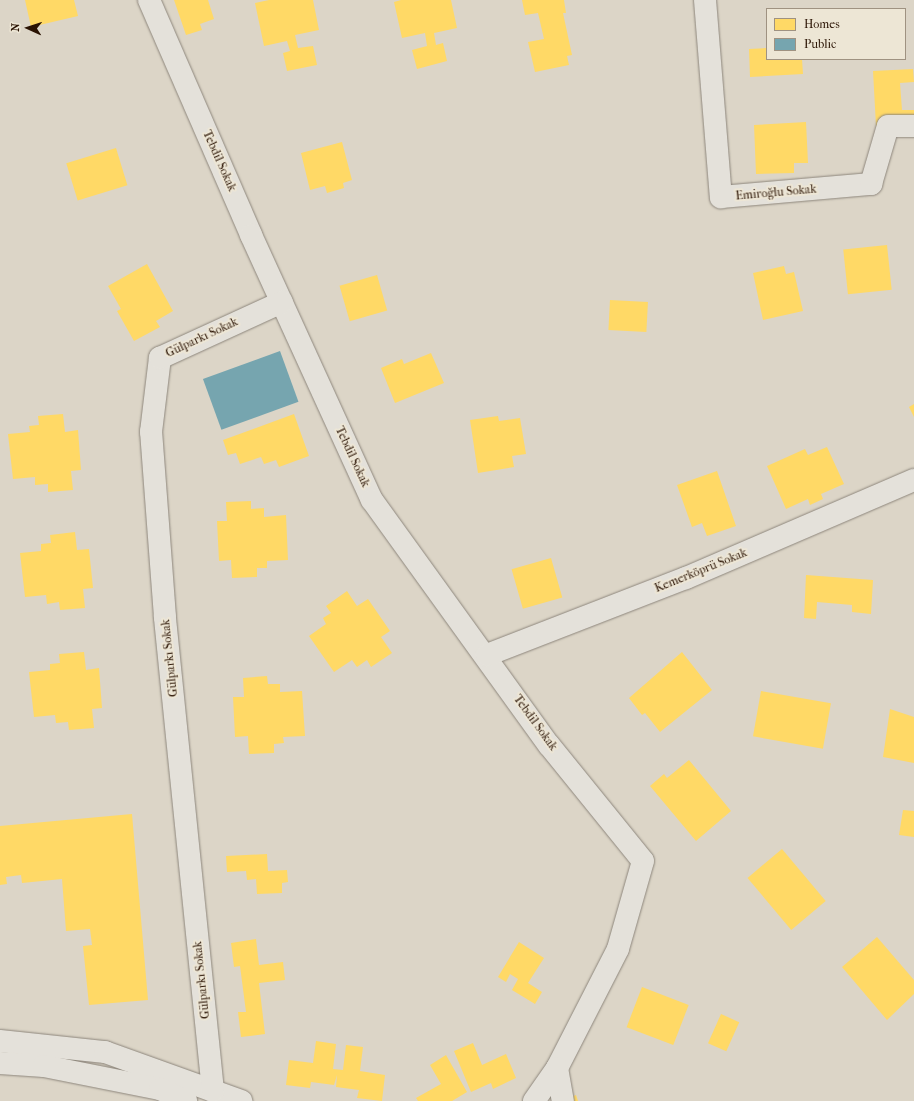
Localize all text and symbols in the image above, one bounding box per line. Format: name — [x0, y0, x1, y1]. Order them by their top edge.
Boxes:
north arrow — [8, 8, 48, 48]
legend — [766, 8, 906, 60]
text: Homes — [804, 17, 840, 31]
text: N — [9, 23, 22, 32]
text: Public — [804, 37, 836, 51]
street label: Tebdil Sokak — [199, 128, 239, 194]
street label: Emiroğlu Sokak — [735, 182, 817, 204]
street label: Gülparkı Sokak — [164, 315, 240, 361]
street label: Tebdil Sokak — [332, 424, 372, 490]
street label: Kemerköprü Sokak — [653, 546, 749, 596]
street label: Gülparkı Sokak — [159, 618, 181, 698]
street label: Tebdil Sokak — [510, 692, 560, 754]
street label: Gülparkı Sokak — [191, 940, 213, 1020]

